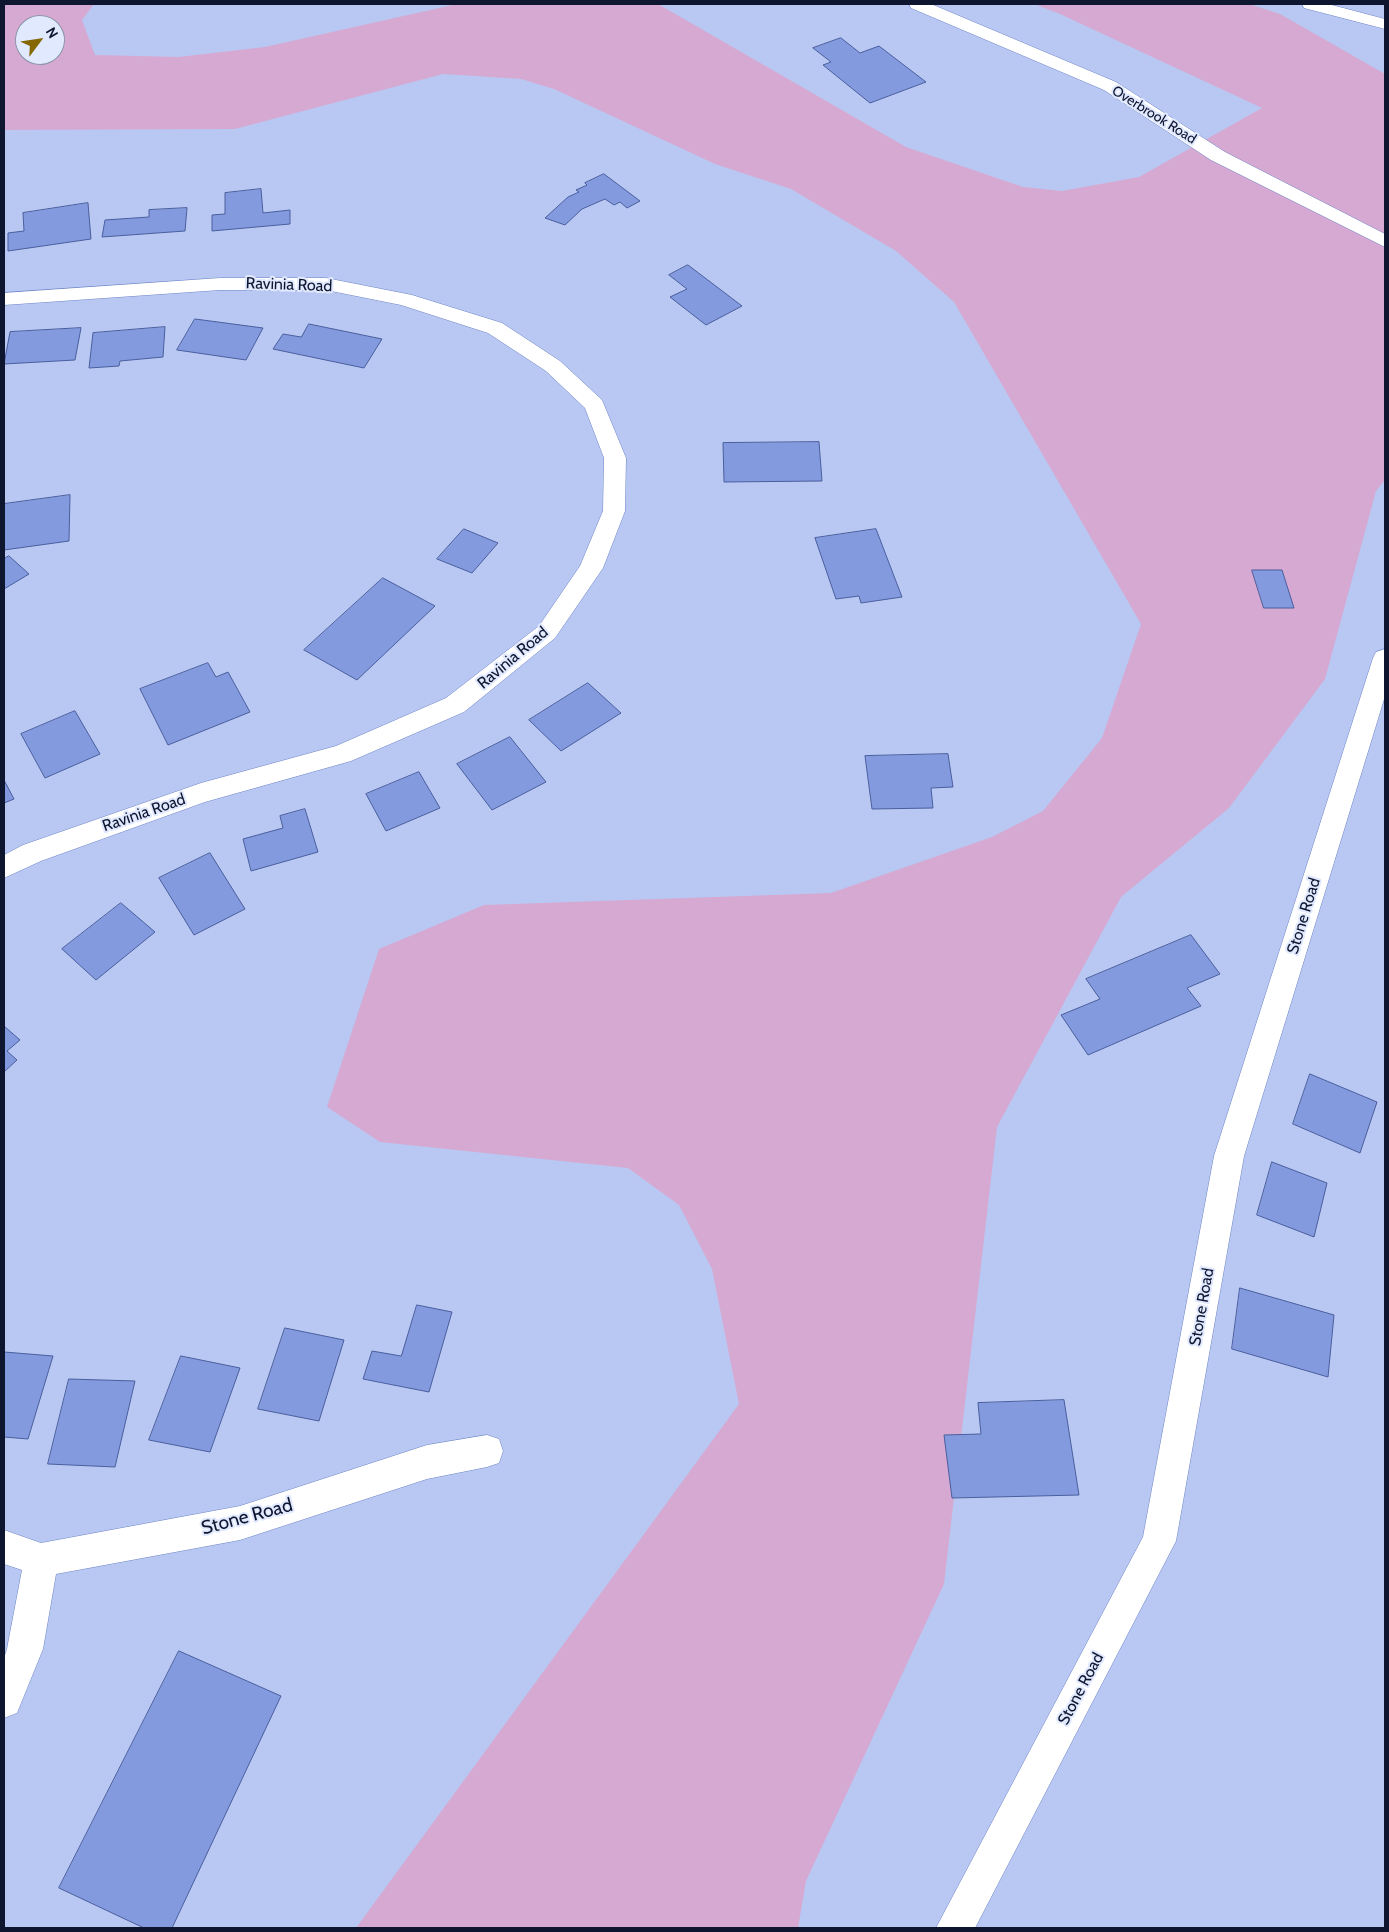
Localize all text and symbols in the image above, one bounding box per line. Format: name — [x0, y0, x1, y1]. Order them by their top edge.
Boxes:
north arrow — [15, 15, 65, 65]
text: N — [42, 24, 62, 42]
street label: Overbrook Road — [1109, 82, 1199, 148]
street label: Ravinia Road — [245, 274, 333, 296]
street label: Ravinia Road — [474, 623, 552, 693]
street label: Ravinia Road — [100, 790, 188, 836]
street label: Stone Road — [1283, 876, 1325, 956]
street label: Stone Road — [1186, 1267, 1218, 1347]
street label: Stone Road — [199, 1494, 295, 1540]
street label: Stone Road — [1054, 1650, 1108, 1728]

